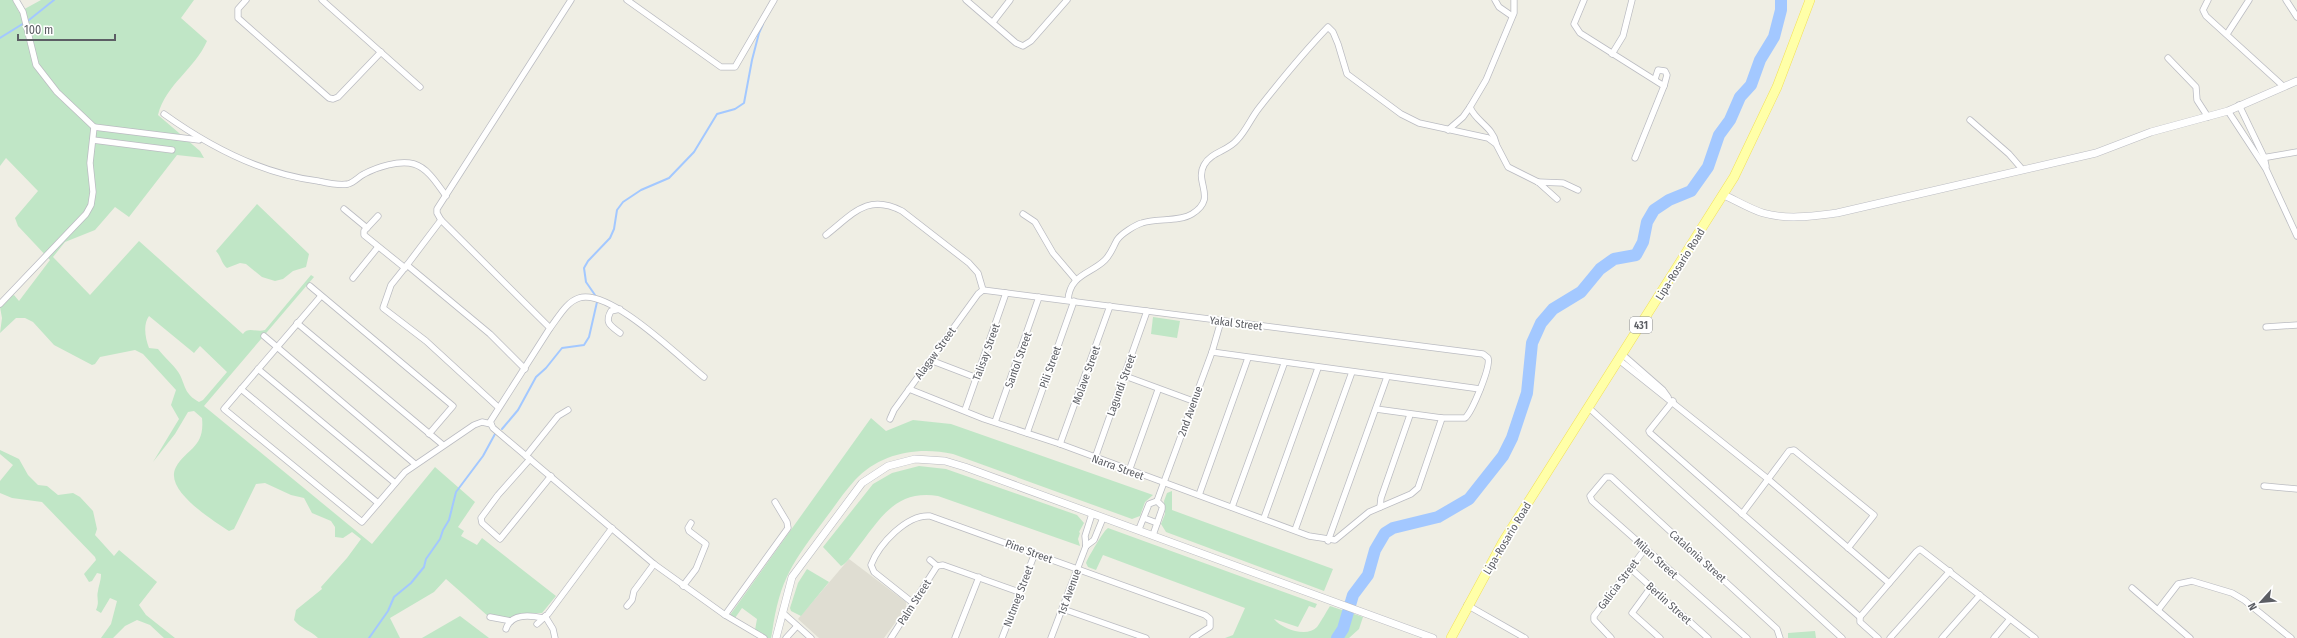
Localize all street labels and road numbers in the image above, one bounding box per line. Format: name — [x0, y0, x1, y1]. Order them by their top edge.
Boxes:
street label: Lipa-Rosario Road — [1653, 226, 1708, 303]
street label: Yakal Street — [1209, 314, 1263, 333]
road number: 431 — [1630, 317, 1652, 333]
street label: Talisay Street — [970, 321, 1003, 383]
street label: Alagaw Street — [912, 324, 959, 382]
street label: Santol Street — [1002, 330, 1035, 390]
street label: Pili Street — [1037, 344, 1064, 390]
street label: Molave Street — [1070, 344, 1103, 406]
street label: Lagundi Street — [1104, 352, 1139, 418]
street label: 2nd Avenue — [1175, 384, 1206, 438]
street label: Narra Street — [1090, 452, 1146, 483]
street label: Lipa-Rosario Road — [1481, 500, 1534, 577]
street label: Catalonia Street — [1667, 527, 1729, 586]
street label: Milan Street — [1631, 535, 1680, 582]
street label: Pine Street — [1003, 537, 1055, 566]
street label: Galicia Street — [1595, 556, 1642, 612]
street label: Nutmeg Street — [1001, 563, 1036, 629]
street label: 1st Avenue — [1055, 567, 1084, 617]
street label: Palm Street — [895, 577, 934, 627]
street label: Berlin Street — [1643, 580, 1694, 627]

